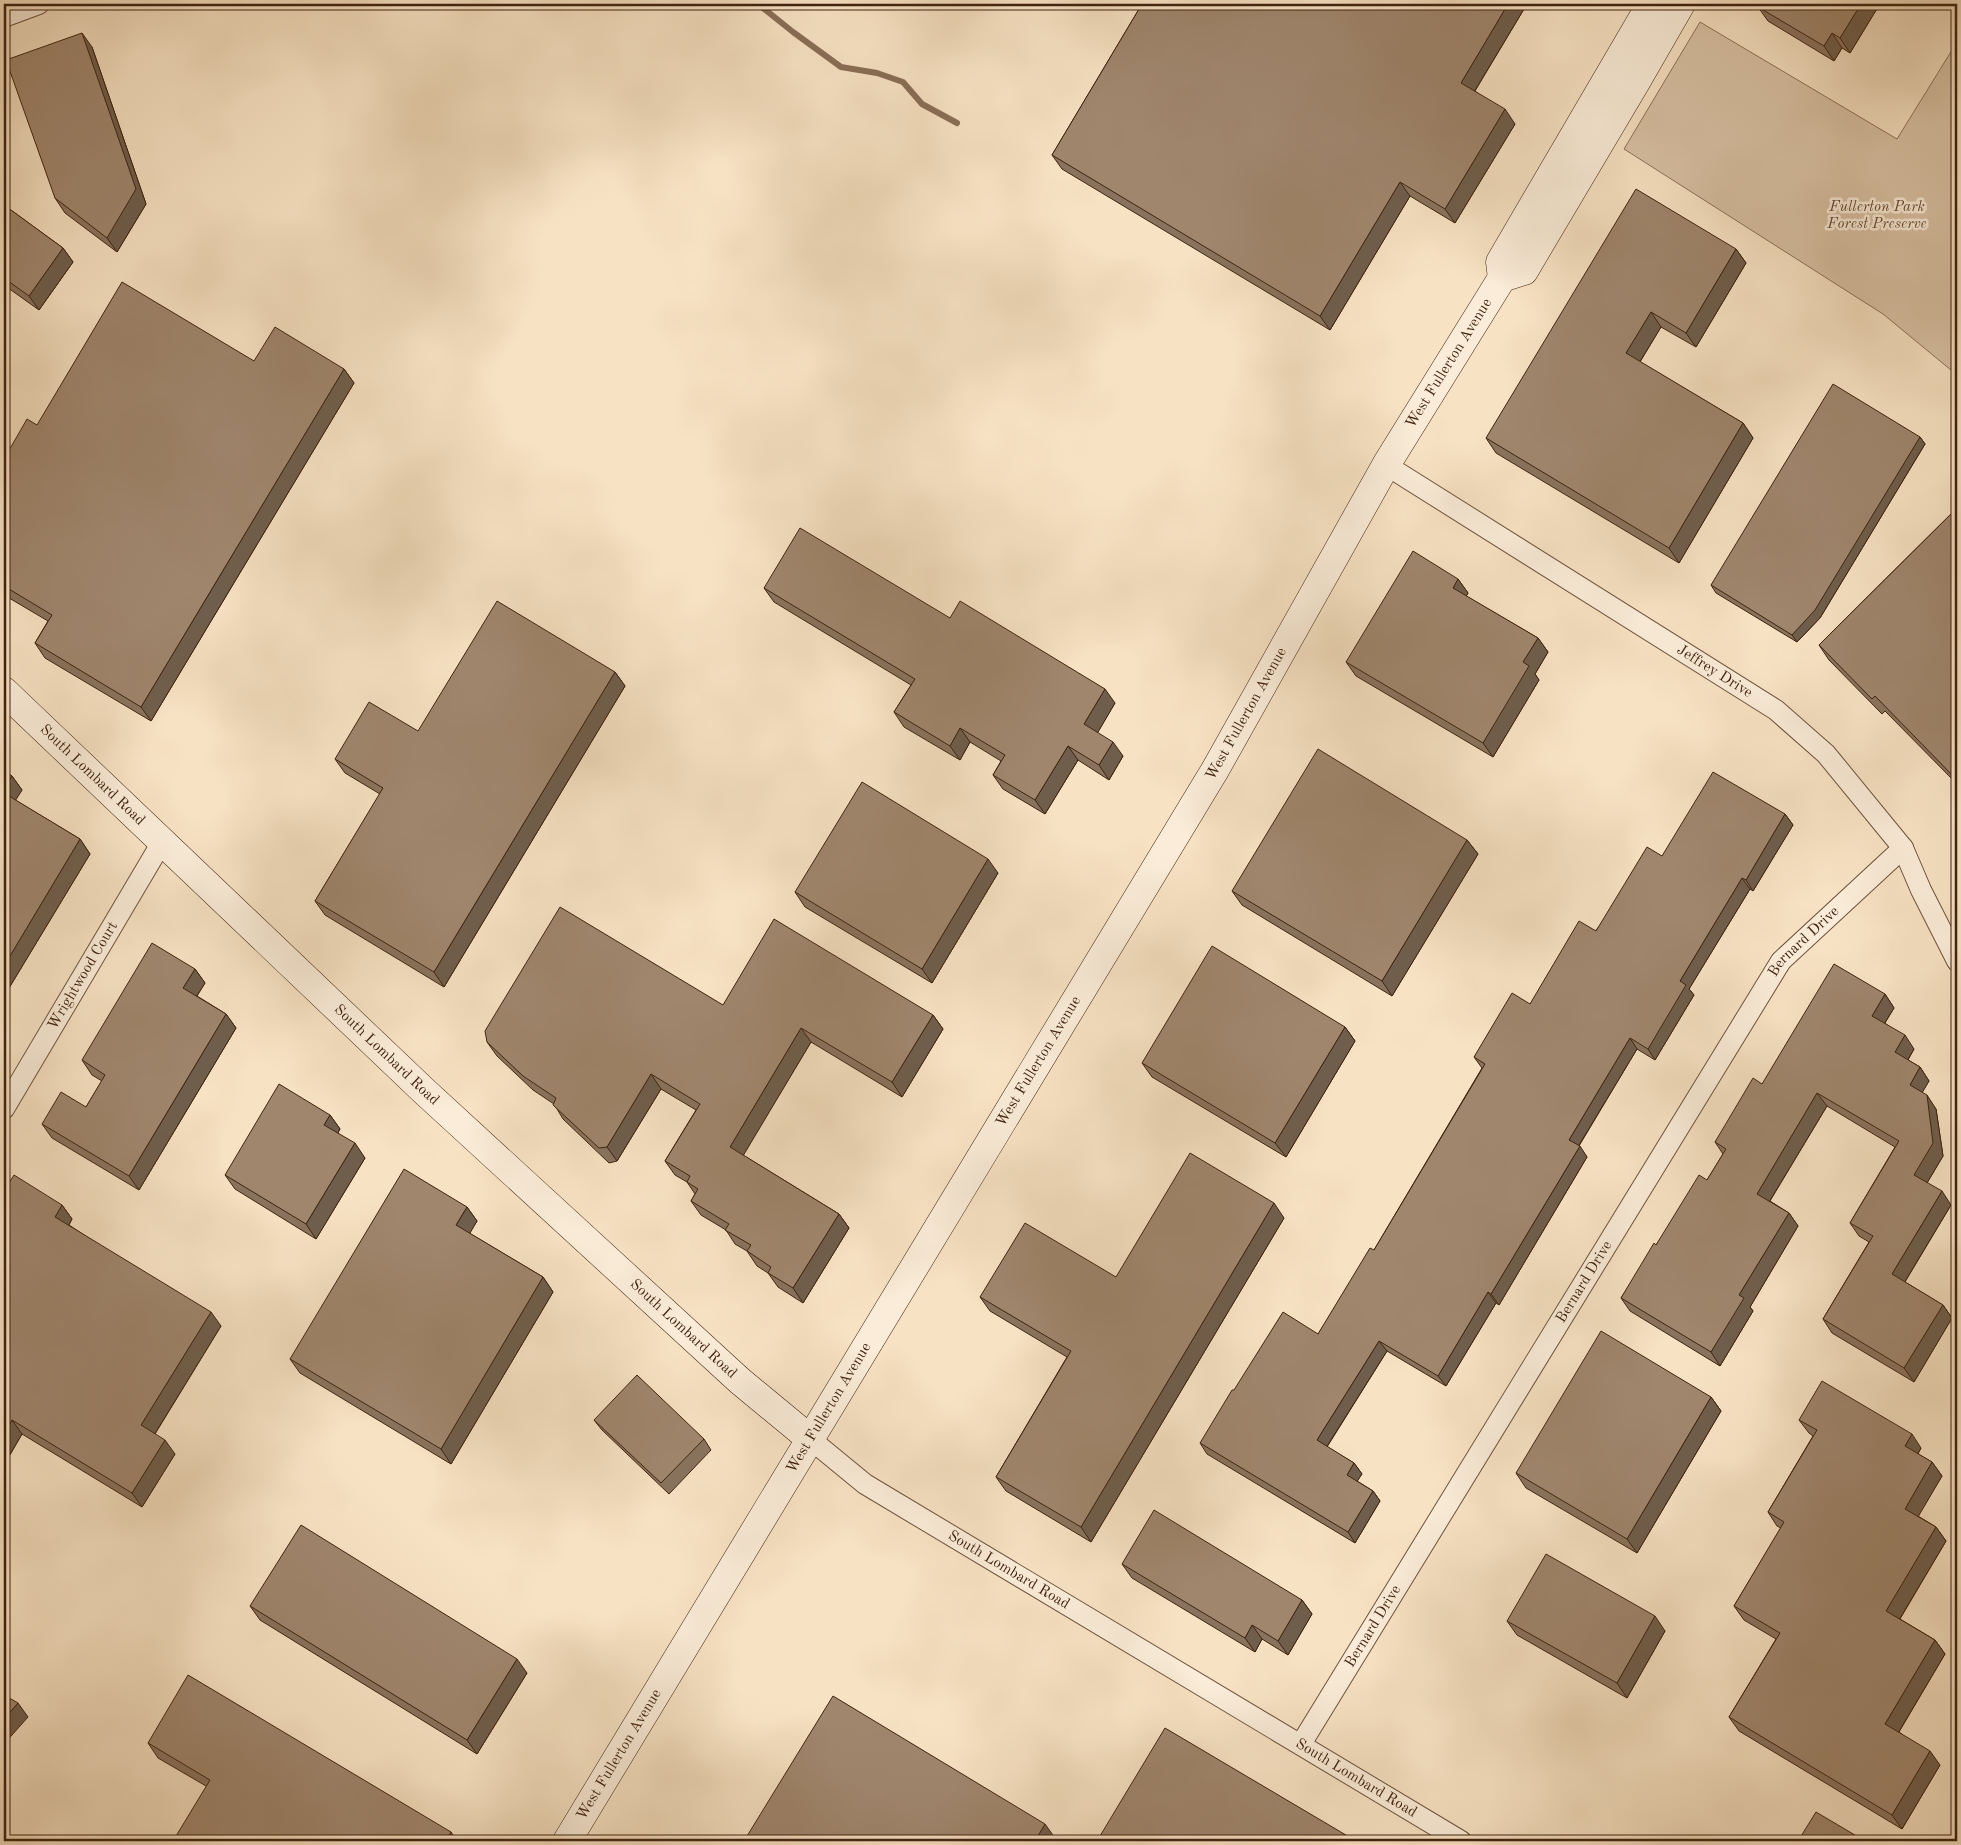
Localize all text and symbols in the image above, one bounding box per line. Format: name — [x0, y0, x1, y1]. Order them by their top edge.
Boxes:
park label: Fullerton Park Forest Preserve — [1826, 200, 1927, 232]
street label: West Fullerton Avenue — [1403, 296, 1495, 431]
street label: Jeffrey Drive — [1674, 642, 1755, 701]
street label: West Fullerton Avenue — [1203, 645, 1290, 783]
street label: South Lombard Road — [37, 722, 148, 828]
street label: Bernard Drive — [1766, 904, 1842, 979]
street label: Wrightwood Court — [45, 919, 121, 1032]
street label: West Fullerton Avenue — [993, 994, 1084, 1129]
street label: South Lombard Road — [331, 1002, 442, 1108]
street label: Bernard Drive — [1554, 1238, 1615, 1326]
street label: South Lombard Road — [627, 1277, 740, 1382]
street label: West Fullerton Avenue — [784, 1340, 874, 1476]
street label: South Lombard Road — [945, 1528, 1072, 1612]
street label: Bernard Drive — [1342, 1583, 1404, 1670]
street label: West Fullerton Avenue — [574, 1687, 664, 1822]
street label: South Lombard Road — [1293, 1736, 1420, 1820]

